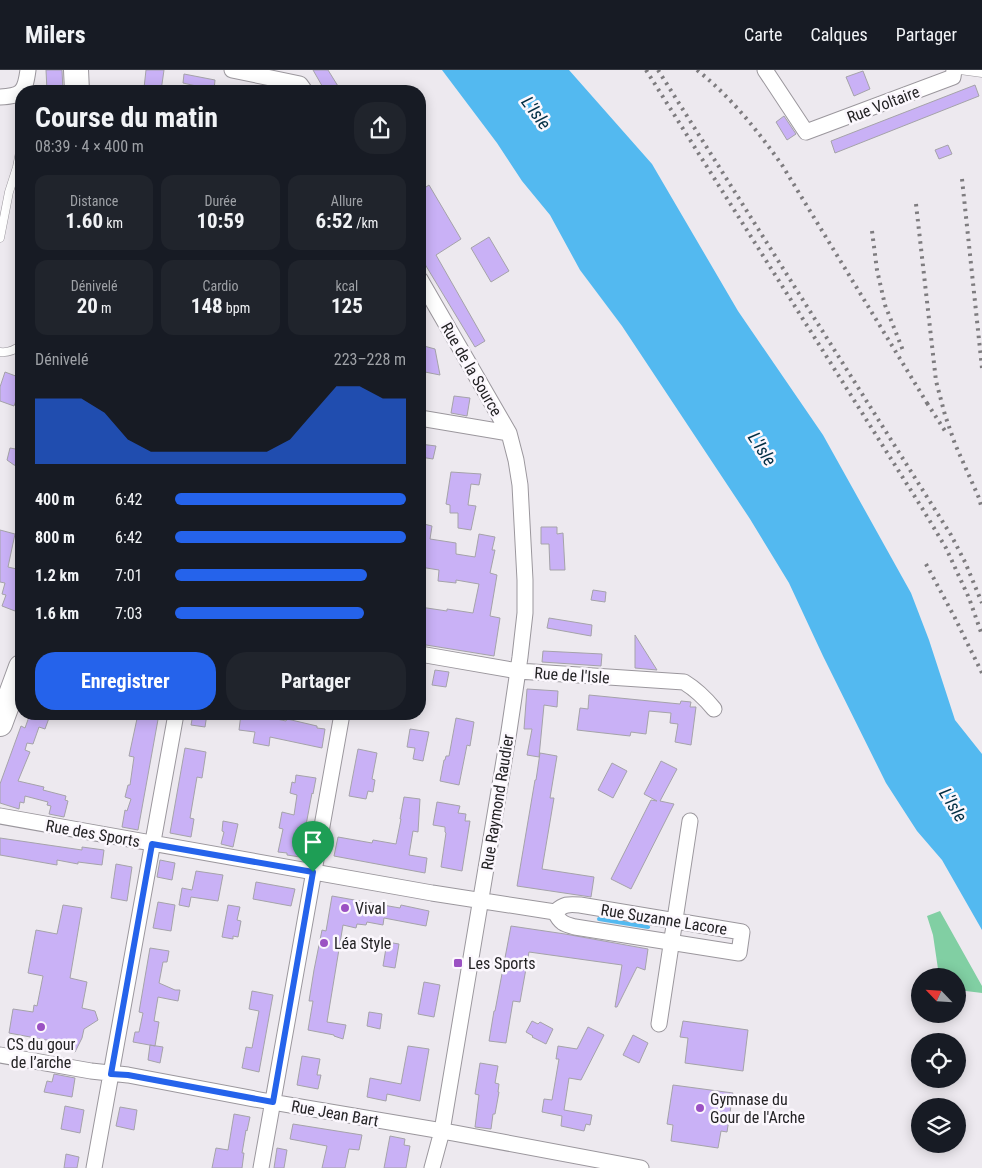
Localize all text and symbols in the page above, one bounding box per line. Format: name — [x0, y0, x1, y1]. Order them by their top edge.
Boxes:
text: Milers — [25, 21, 86, 49]
text: Carte — [744, 24, 783, 45]
text: Calques — [811, 24, 868, 45]
text: Partager — [896, 24, 957, 45]
street label: Rue Voltaire — [844, 82, 922, 127]
water label: L'Isle — [517, 92, 556, 133]
text: Course du matin — [35, 101, 218, 134]
button: share — [354, 102, 406, 154]
text: 08:39 · 4 × 400 m — [35, 137, 144, 156]
text: Distance — [70, 193, 118, 209]
text: Durée — [204, 193, 237, 209]
text: Allure — [331, 193, 363, 209]
text: 1.60 — [65, 209, 103, 233]
text: 10:59 — [196, 209, 245, 233]
text: 6:52 — [315, 209, 353, 233]
text: km — [103, 215, 123, 231]
text: /km — [353, 215, 378, 231]
text: Dénivelé — [71, 278, 118, 294]
text: Cardio — [203, 278, 238, 294]
text: kcal — [336, 278, 358, 294]
text: 20 — [77, 294, 98, 318]
text: 148 — [191, 294, 223, 318]
text: 125 — [331, 294, 363, 318]
text: m — [98, 300, 112, 316]
text: bpm — [223, 300, 250, 316]
street label: Rue de la Source — [437, 319, 506, 420]
text: Dénivelé — [35, 350, 88, 369]
text: 223–228 m — [334, 350, 406, 369]
water label: L'Isle — [744, 428, 781, 469]
text: 400 m — [35, 490, 75, 509]
text: 6:42 — [115, 490, 142, 509]
text: 800 m — [35, 528, 75, 547]
text: 6:42 — [115, 528, 142, 547]
text: 1.2 km — [35, 566, 79, 585]
text: 7:01 — [115, 566, 142, 585]
text: 1.6 km — [35, 604, 79, 623]
text: 7:03 — [115, 604, 142, 623]
button: Enregistrer — [35, 652, 216, 710]
button: Partager — [226, 652, 406, 710]
street label: Rue de l'Isle — [534, 663, 610, 688]
street label: Rue Raymond Raudier — [477, 733, 518, 871]
water label: L'Isle — [935, 784, 972, 826]
street label: Rue des Sports — [44, 816, 142, 851]
pin — [292, 821, 334, 872]
icon: arrive — [299, 828, 327, 856]
place label: Vival — [355, 899, 386, 918]
street label: Rue Suzanne Lacore — [599, 900, 728, 939]
marker: Vival — [339, 902, 351, 914]
place label: Léa Style — [334, 934, 391, 953]
marker: Léa Style — [318, 937, 330, 949]
place label: Les Sports — [468, 954, 536, 973]
marker: Les Sports — [452, 957, 464, 969]
north arrow — [911, 968, 966, 1022]
map controls — [911, 968, 966, 1153]
marker: CS du gour de l’arche — [35, 1021, 47, 1033]
button: locate — [911, 1033, 966, 1088]
place label: CS du gour de l’arche — [7, 1035, 76, 1072]
place label: Gymnase du Gour de l'Arche — [710, 1090, 805, 1127]
street label: Rue Jean Bart — [290, 1096, 380, 1131]
button: layers — [911, 1098, 966, 1153]
marker: Gymnase du Gour de l'Arche — [694, 1102, 706, 1114]

